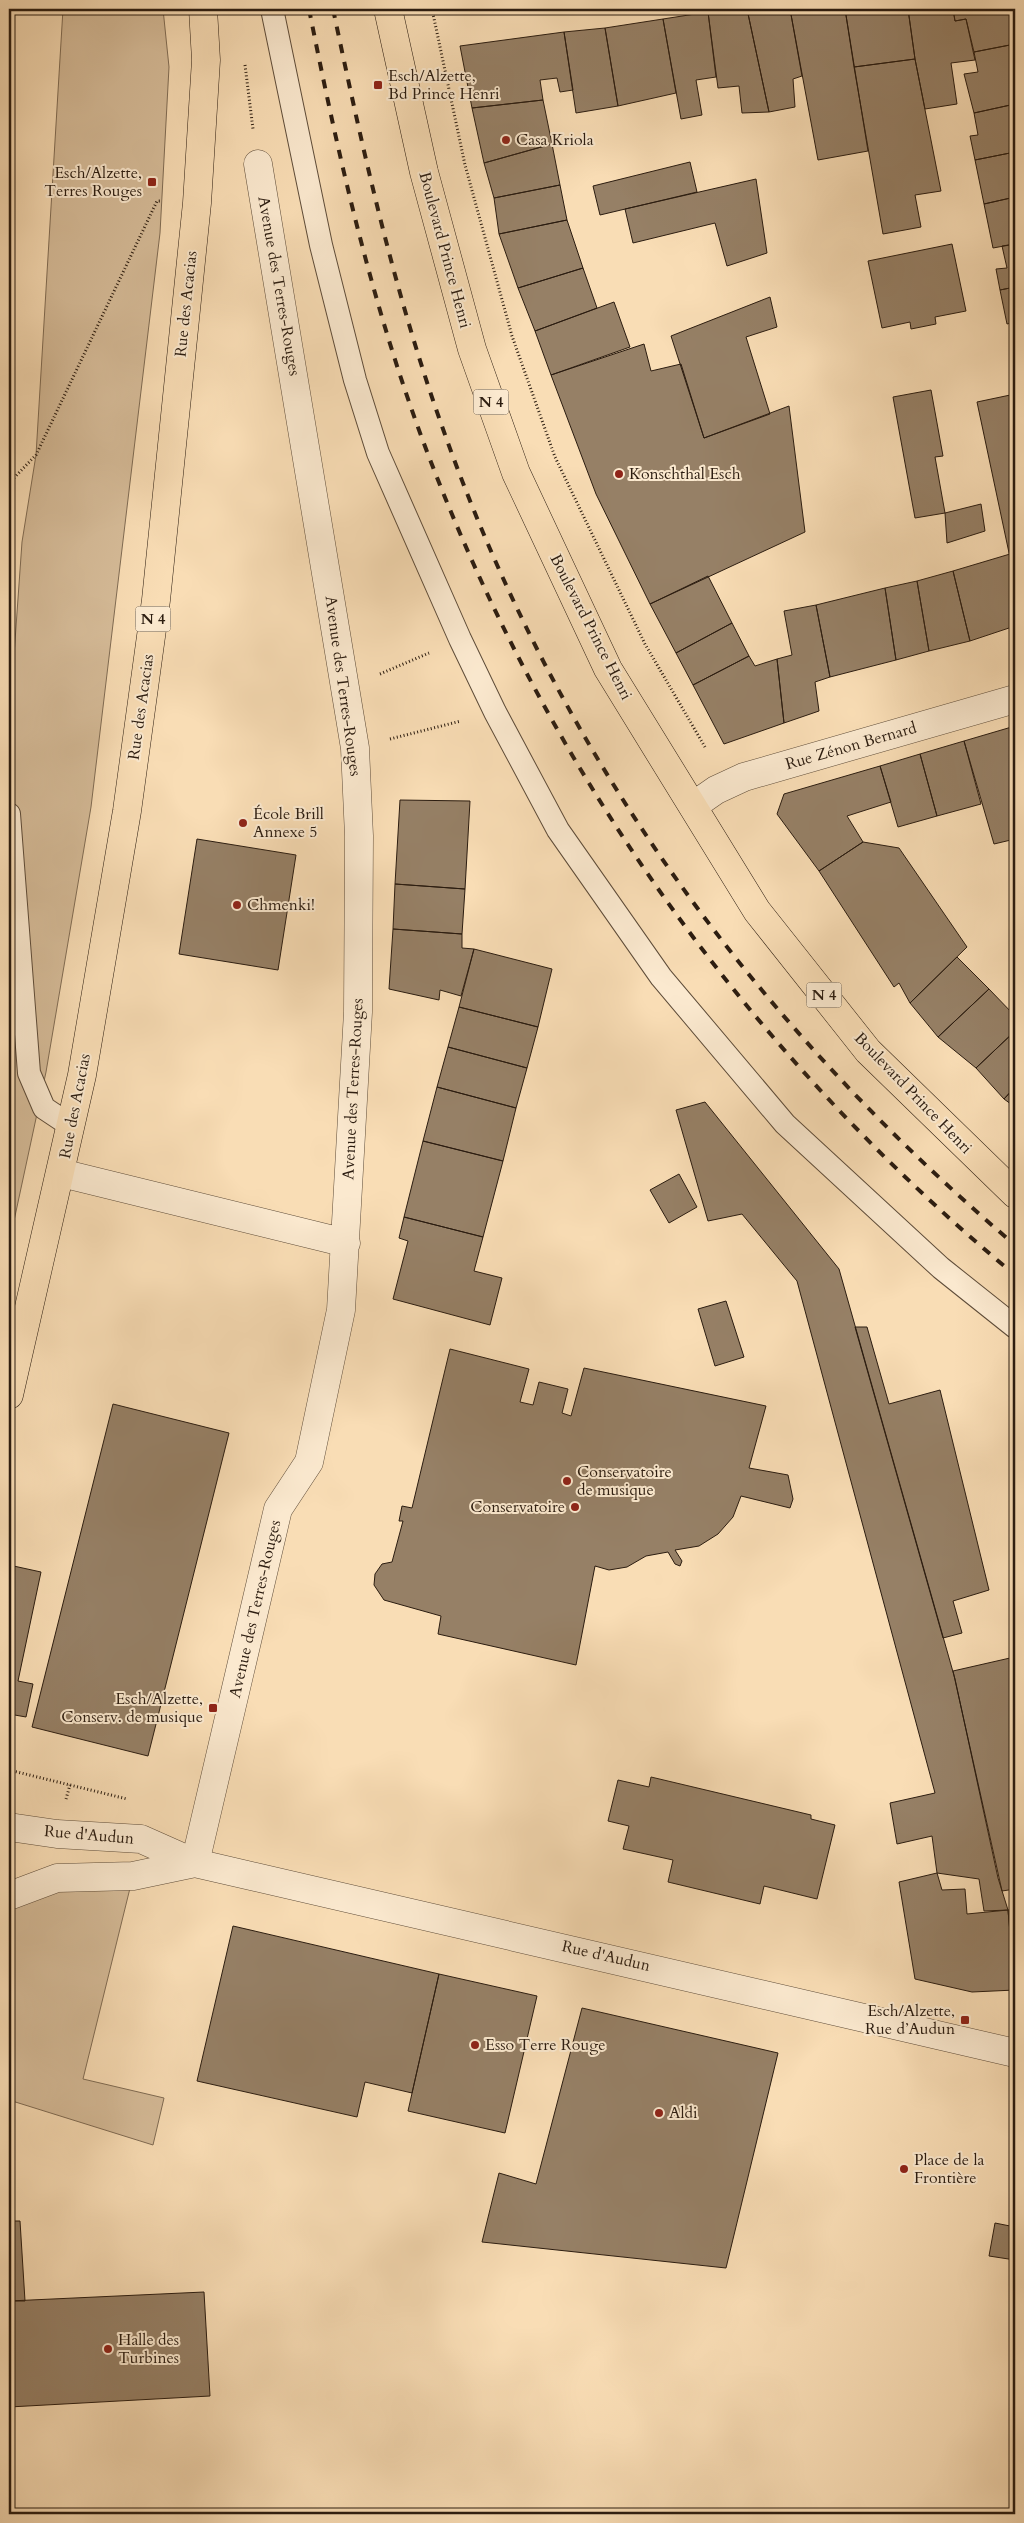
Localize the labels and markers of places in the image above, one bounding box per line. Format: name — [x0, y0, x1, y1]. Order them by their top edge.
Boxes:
place label: Esch/Alzette, Bd Prince Henri — [388, 65, 500, 105]
marker: Esch/Alzette, Bd Prince Henri — [372, 79, 384, 91]
place label: Casa Kriola — [516, 129, 594, 151]
marker: Casa Kriola — [500, 134, 512, 146]
place label: Esch/Alzette, Terres Rouges — [44, 162, 142, 202]
marker: Esch/Alzette, Terres Rouges — [146, 176, 158, 188]
place label: Konschthal Esch — [629, 463, 741, 485]
marker: Konschthal Esch — [613, 468, 625, 480]
place label: École Brill Annexe 5 — [253, 803, 324, 843]
marker: École Brill Annexe 5 — [237, 817, 249, 829]
place label: Chmenki! — [247, 894, 315, 916]
marker: Chmenki! — [231, 899, 243, 911]
place label: Conservatoire de musique — [577, 1461, 672, 1501]
marker: Conservatoire de musique — [561, 1475, 573, 1487]
place label: Conservatoire — [470, 1496, 565, 1518]
marker: Conservatoire — [569, 1501, 581, 1513]
place label: Esch/Alzette, Conserv. de musique — [61, 1688, 203, 1728]
marker: Esch/Alzette, Conserv. de musique — [207, 1702, 219, 1714]
place label: Esch/Alzette, Rue d’Audun — [865, 2000, 955, 2040]
marker: Esch/Alzette, Rue d’Audun — [959, 2014, 971, 2026]
place label: Esso Terre Rouge — [485, 2034, 606, 2056]
marker: Esso Terre Rouge — [469, 2039, 481, 2051]
place label: Aldi — [669, 2102, 698, 2124]
marker: Aldi — [653, 2107, 665, 2119]
place label: Place de la Frontière — [914, 2149, 984, 2189]
marker: Place de la Frontière — [898, 2163, 910, 2175]
place label: Halle des Turbines — [118, 2329, 179, 2369]
marker: Halle des Turbines — [102, 2343, 114, 2355]

